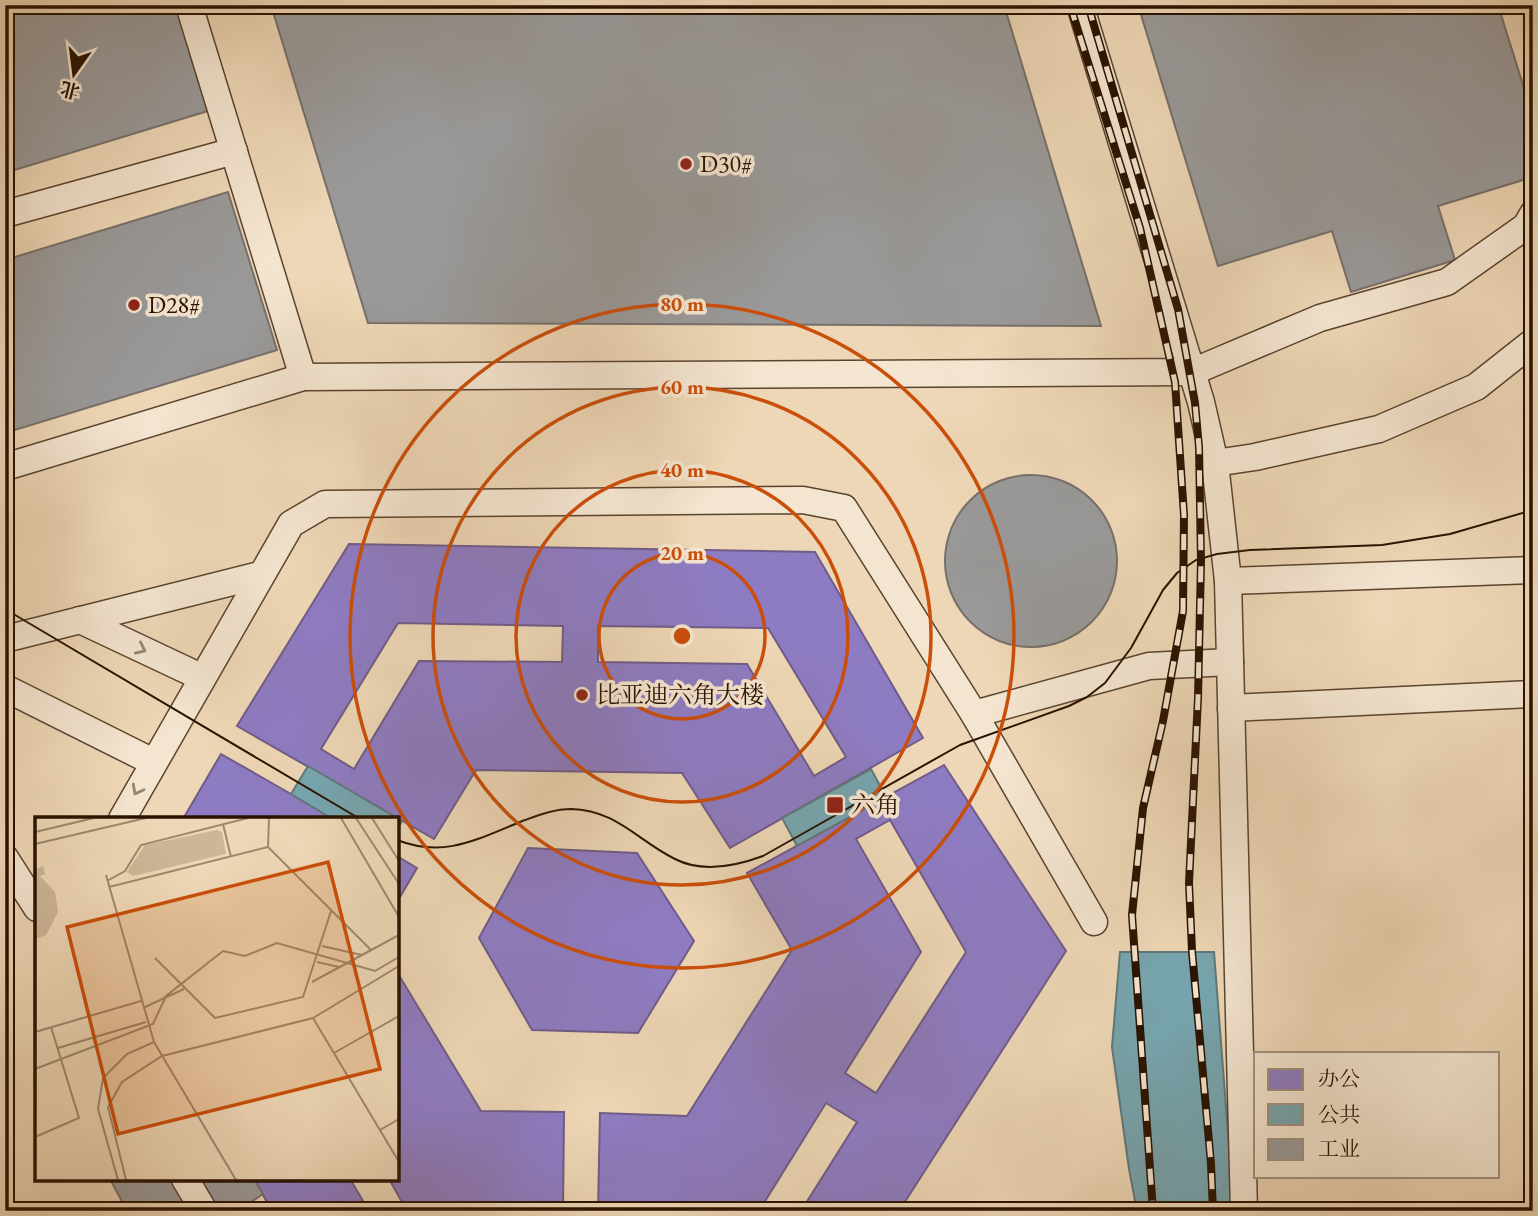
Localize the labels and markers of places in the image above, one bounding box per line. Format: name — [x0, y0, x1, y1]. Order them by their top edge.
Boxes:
place label: D30# — [700, 148, 752, 179]
marker: D30# — [678, 156, 694, 172]
place label: D28# — [148, 289, 200, 320]
marker: D28# — [126, 297, 142, 313]
centre of rings — [670, 624, 694, 648]
place label: 比亚迪六角大楼 — [596, 679, 764, 710]
marker: 比亚迪六角大楼 — [574, 687, 590, 703]
place label: 六角 — [851, 789, 899, 820]
marker: 六角 — [825, 795, 845, 815]

